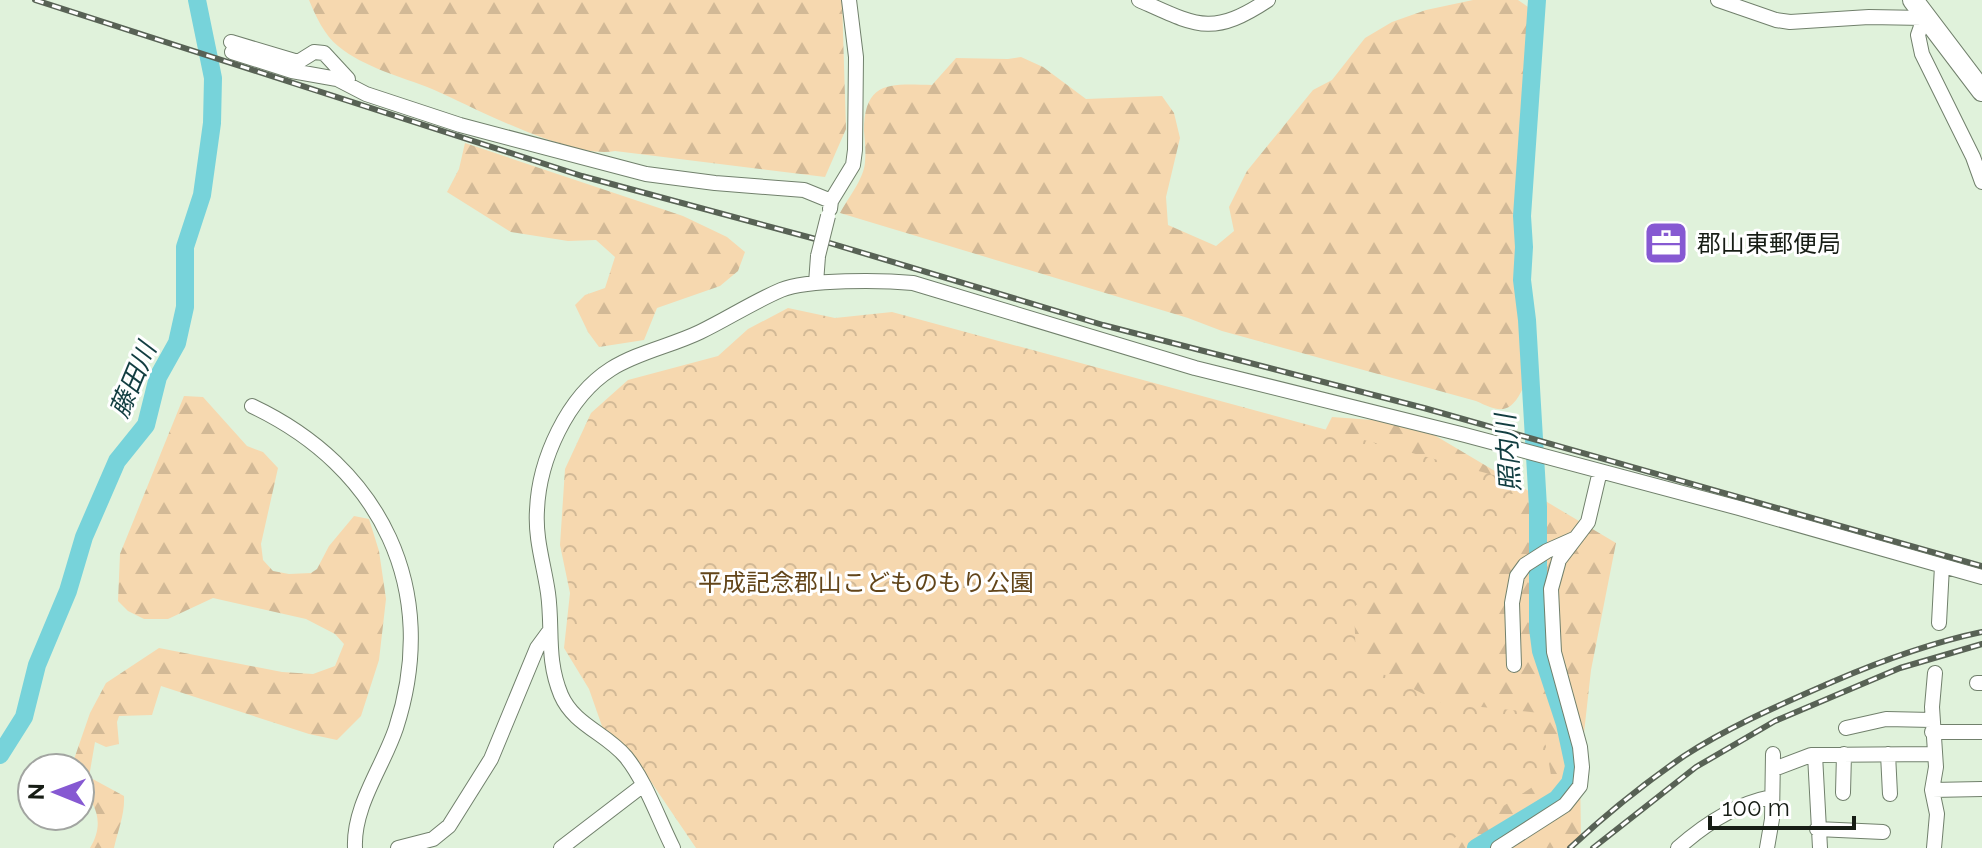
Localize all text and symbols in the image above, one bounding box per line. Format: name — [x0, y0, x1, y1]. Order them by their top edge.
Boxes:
office icon: 郡山東郵便局 — [1642, 219, 1690, 267]
place label: 郡山東郵便局 — [1697, 229, 1841, 258]
water label: 藤田川 — [104, 335, 163, 422]
water label: 照内川 — [1490, 410, 1526, 493]
park label: 平成記念郡山こどものもり公園 — [698, 568, 1034, 597]
north arrow — [16, 752, 96, 832]
scale bar — [1710, 780, 1854, 830]
text: N — [23, 783, 49, 800]
text: 100 m — [1722, 793, 1790, 822]

